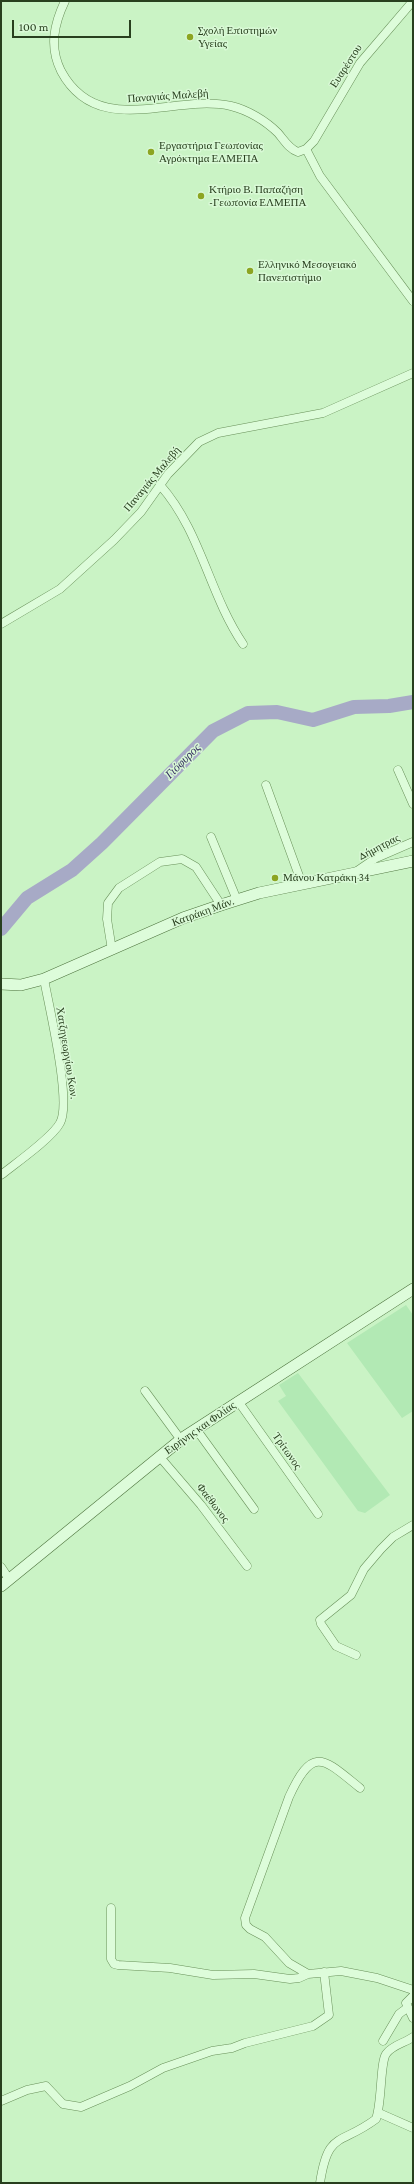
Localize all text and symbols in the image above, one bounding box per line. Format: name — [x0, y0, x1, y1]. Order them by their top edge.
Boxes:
scale bar — [14, 12, 133, 38]
text: 100 m — [19, 20, 48, 34]
place label: Σχολή Επιστημών Υγείας — [198, 24, 277, 50]
marker: Σχολή Επιστημών Υγείας — [185, 32, 195, 42]
street label: Ευαρέστου — [327, 42, 365, 90]
street label: Παναγιάς Μαλεβή — [127, 87, 209, 105]
place label: Εργαστήρια Γεωπονίας Αγρόκτημα ΕΛΜΕΠΑ — [159, 139, 263, 165]
marker: Εργαστήρια Γεωπονίας Αγρόκτημα ΕΛΜΕΠΑ — [146, 147, 156, 157]
place label: Κτήριο Β. Παπαζήση -Γεωπονία ΕΛΜΕΠΑ — [209, 183, 306, 209]
marker: Κτήριο Β. Παπαζήση -Γεωπονία ΕΛΜΕΠΑ — [196, 191, 206, 201]
place label: Ελληνικό Μεσογειακό Πανεπιστήμιο — [258, 258, 356, 284]
marker: Ελληνικό Μεσογειακό Πανεπιστήμιο — [245, 266, 255, 276]
street label: Παναγιάς Μαλεβή — [121, 444, 183, 514]
water label: Γιόφυρος — [162, 740, 204, 782]
street label: Δήμητρας — [356, 831, 402, 863]
place label: Μάνου Κατράκη 34 — [283, 871, 370, 885]
marker: Μάνου Κατράκη 34 — [270, 873, 280, 883]
street label: Κατράκη Μάν. — [170, 895, 236, 929]
street label: Χατζηγεωργίου Κων. — [53, 1006, 81, 1100]
street label: Ειρήνης και Φιλίας — [162, 1399, 238, 1457]
street label: Τρίτωνος — [270, 1430, 304, 1472]
street label: Φαέθωνος — [194, 1481, 232, 1525]

